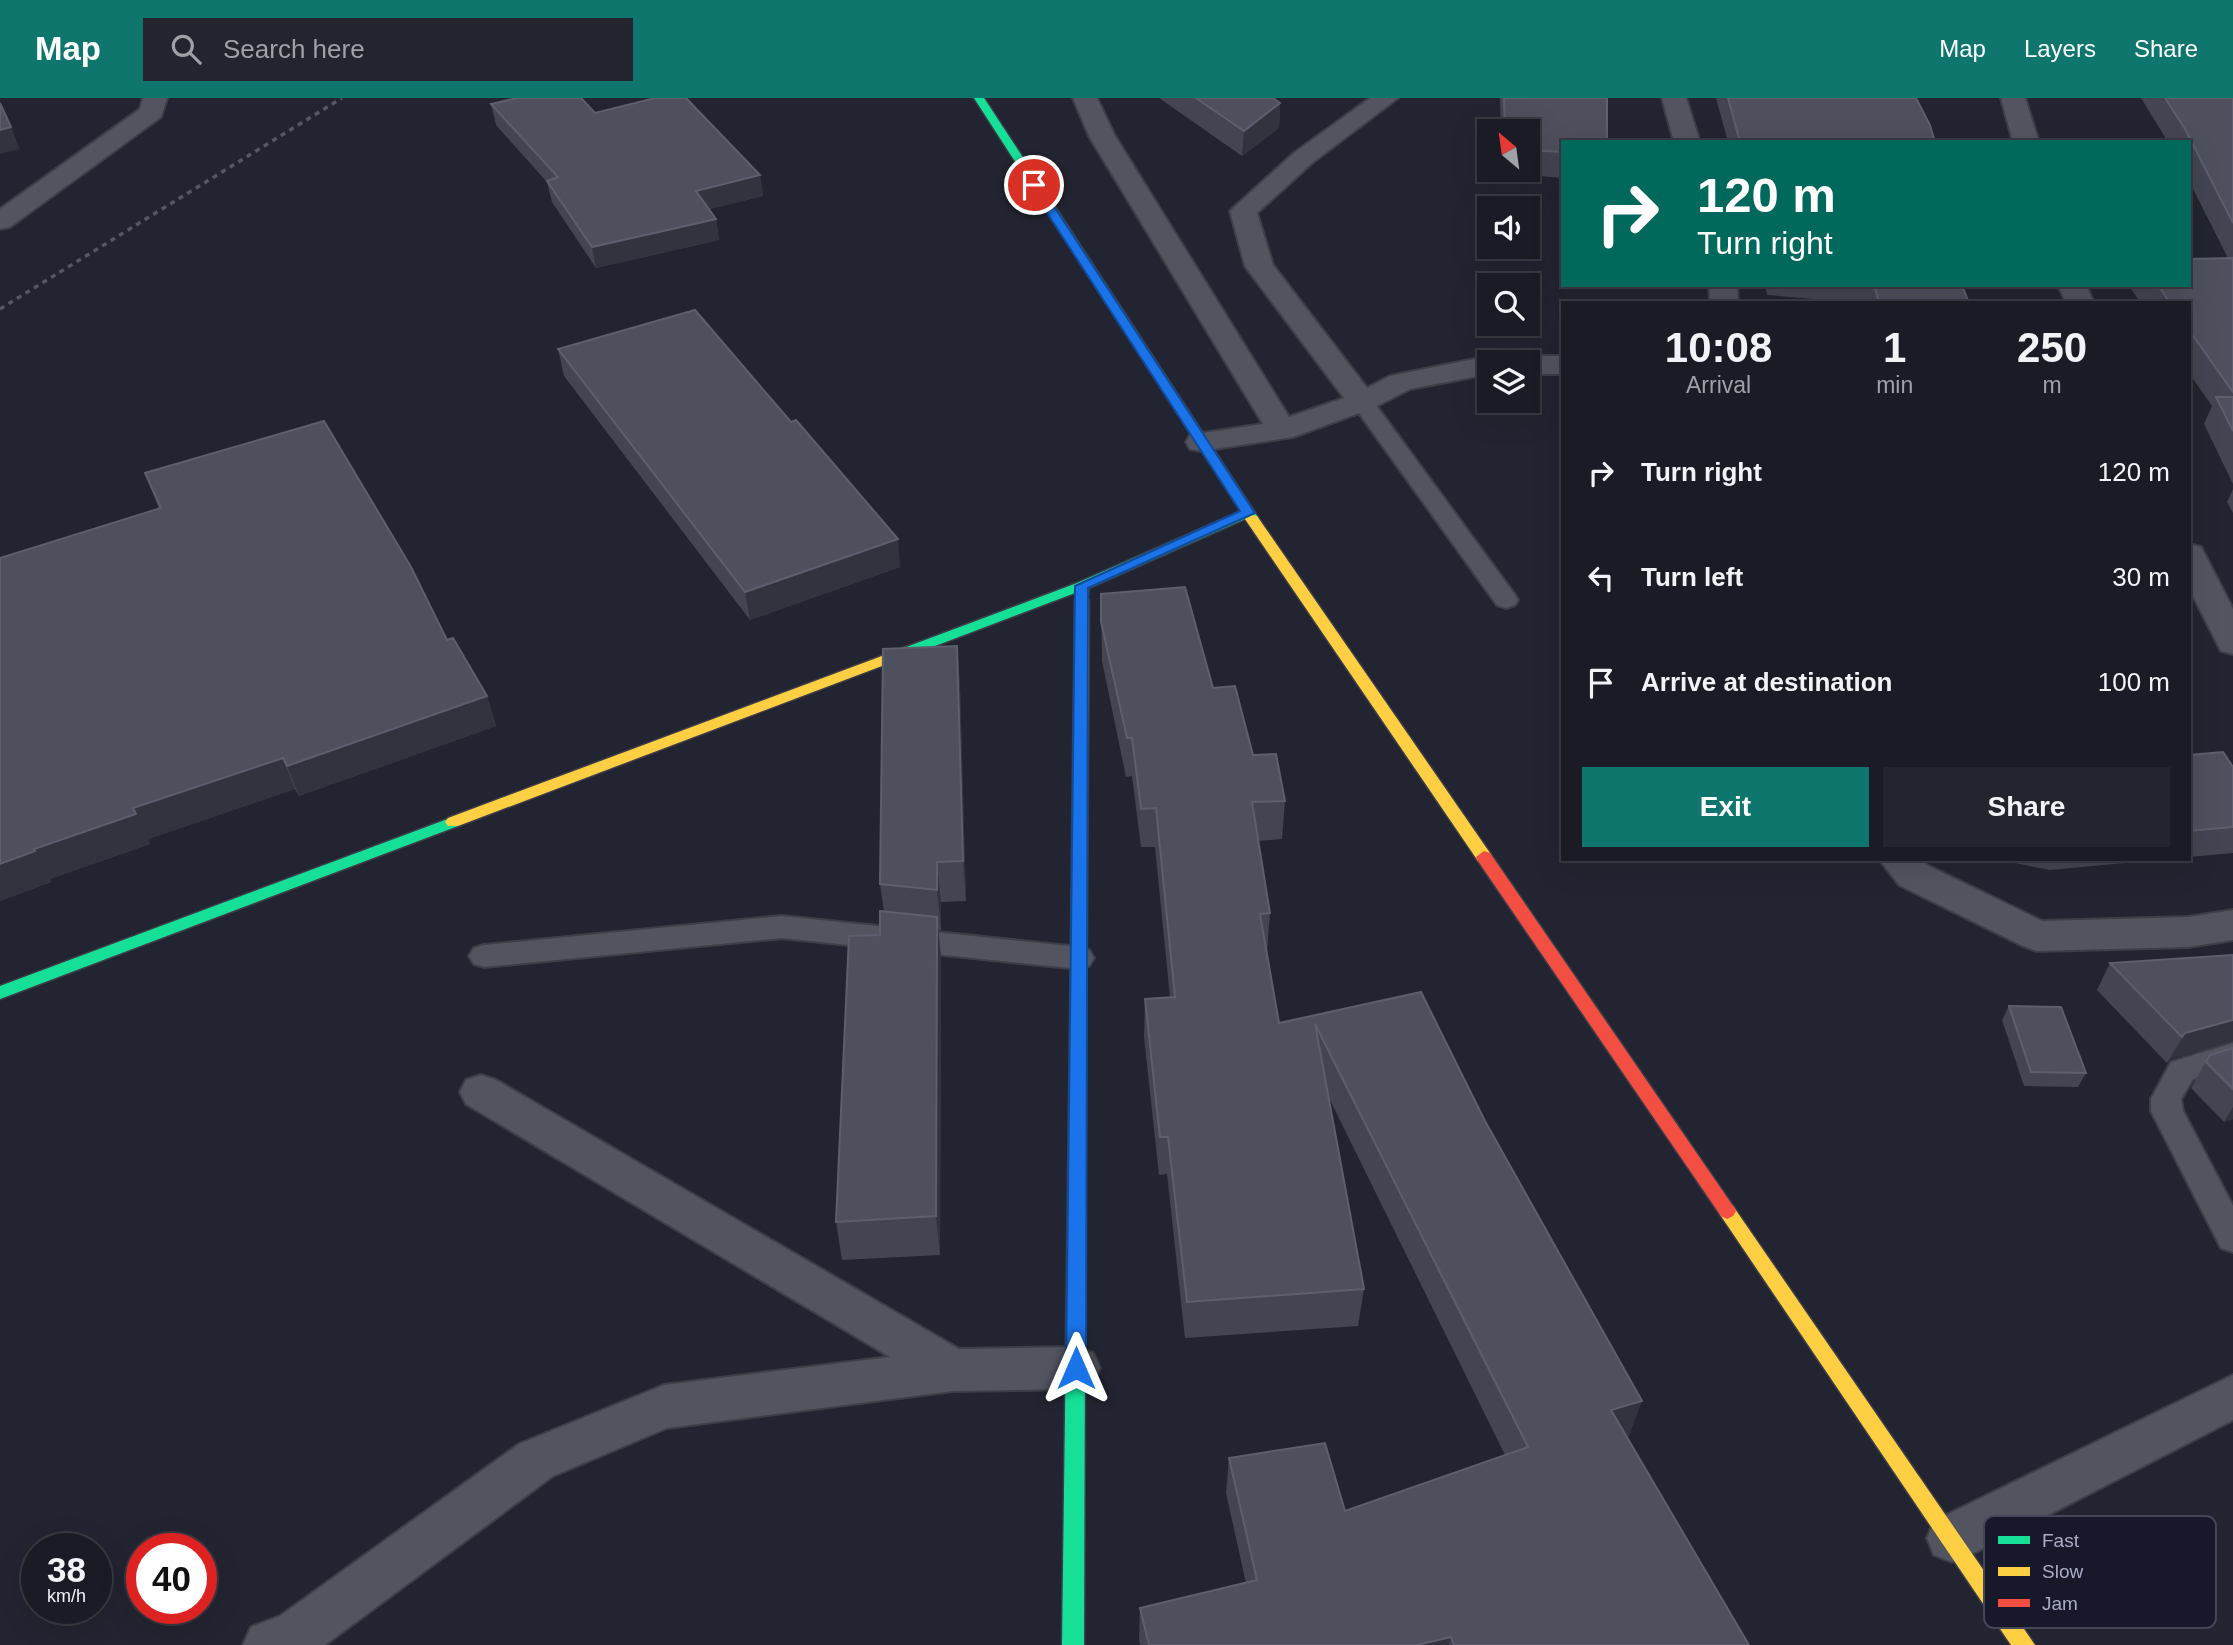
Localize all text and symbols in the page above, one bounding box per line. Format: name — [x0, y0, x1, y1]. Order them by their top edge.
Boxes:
search box — [143, 18, 633, 81]
text: Map — [35, 30, 101, 67]
icon: search — [167, 30, 205, 68]
text: Search here — [223, 34, 365, 64]
text: Map — [1939, 35, 1986, 62]
text: Layers — [2024, 35, 2096, 62]
text: Share — [2134, 35, 2198, 62]
north arrow — [1477, 119, 1540, 182]
map controls — [1477, 119, 1540, 413]
pin — [1004, 155, 1064, 215]
icon: arrive — [1015, 166, 1053, 204]
icon: right — [1582, 168, 1673, 259]
text: 120 m — [1697, 168, 1836, 222]
button: sound — [1477, 196, 1540, 259]
text: Turn right — [1697, 225, 1833, 261]
button: search — [1477, 273, 1540, 336]
text: 10:08 — [1665, 324, 1772, 371]
text: 1 — [1883, 324, 1906, 371]
text: 250 — [2017, 324, 2087, 371]
button: layers — [1477, 350, 1540, 413]
text: Arrival — [1686, 372, 1751, 398]
text: min — [1876, 372, 1913, 398]
text: m — [2043, 372, 2062, 398]
icon: right — [1582, 454, 1620, 492]
text: Turn right — [1641, 457, 1762, 487]
text: 120 m — [2098, 457, 2170, 487]
icon: left — [1582, 559, 1620, 597]
text: Turn left — [1641, 562, 1743, 592]
text: 30 m — [2112, 562, 2170, 592]
icon: arrive — [1582, 664, 1620, 702]
text: Arrive at destination — [1641, 667, 1892, 697]
text: 100 m — [2098, 667, 2170, 697]
button: Exit — [1582, 767, 1869, 847]
button: Share — [1883, 767, 2170, 847]
position arrow — [1039, 1331, 1113, 1405]
legend — [1984, 1516, 2216, 1628]
text: Fast — [2042, 1530, 2080, 1551]
speed limit sign: 40 — [126, 1533, 217, 1624]
text: 38 — [47, 1550, 86, 1589]
text: Slow — [2042, 1561, 2083, 1582]
text: km/h — [47, 1586, 86, 1606]
text: Jam — [2042, 1593, 2078, 1614]

